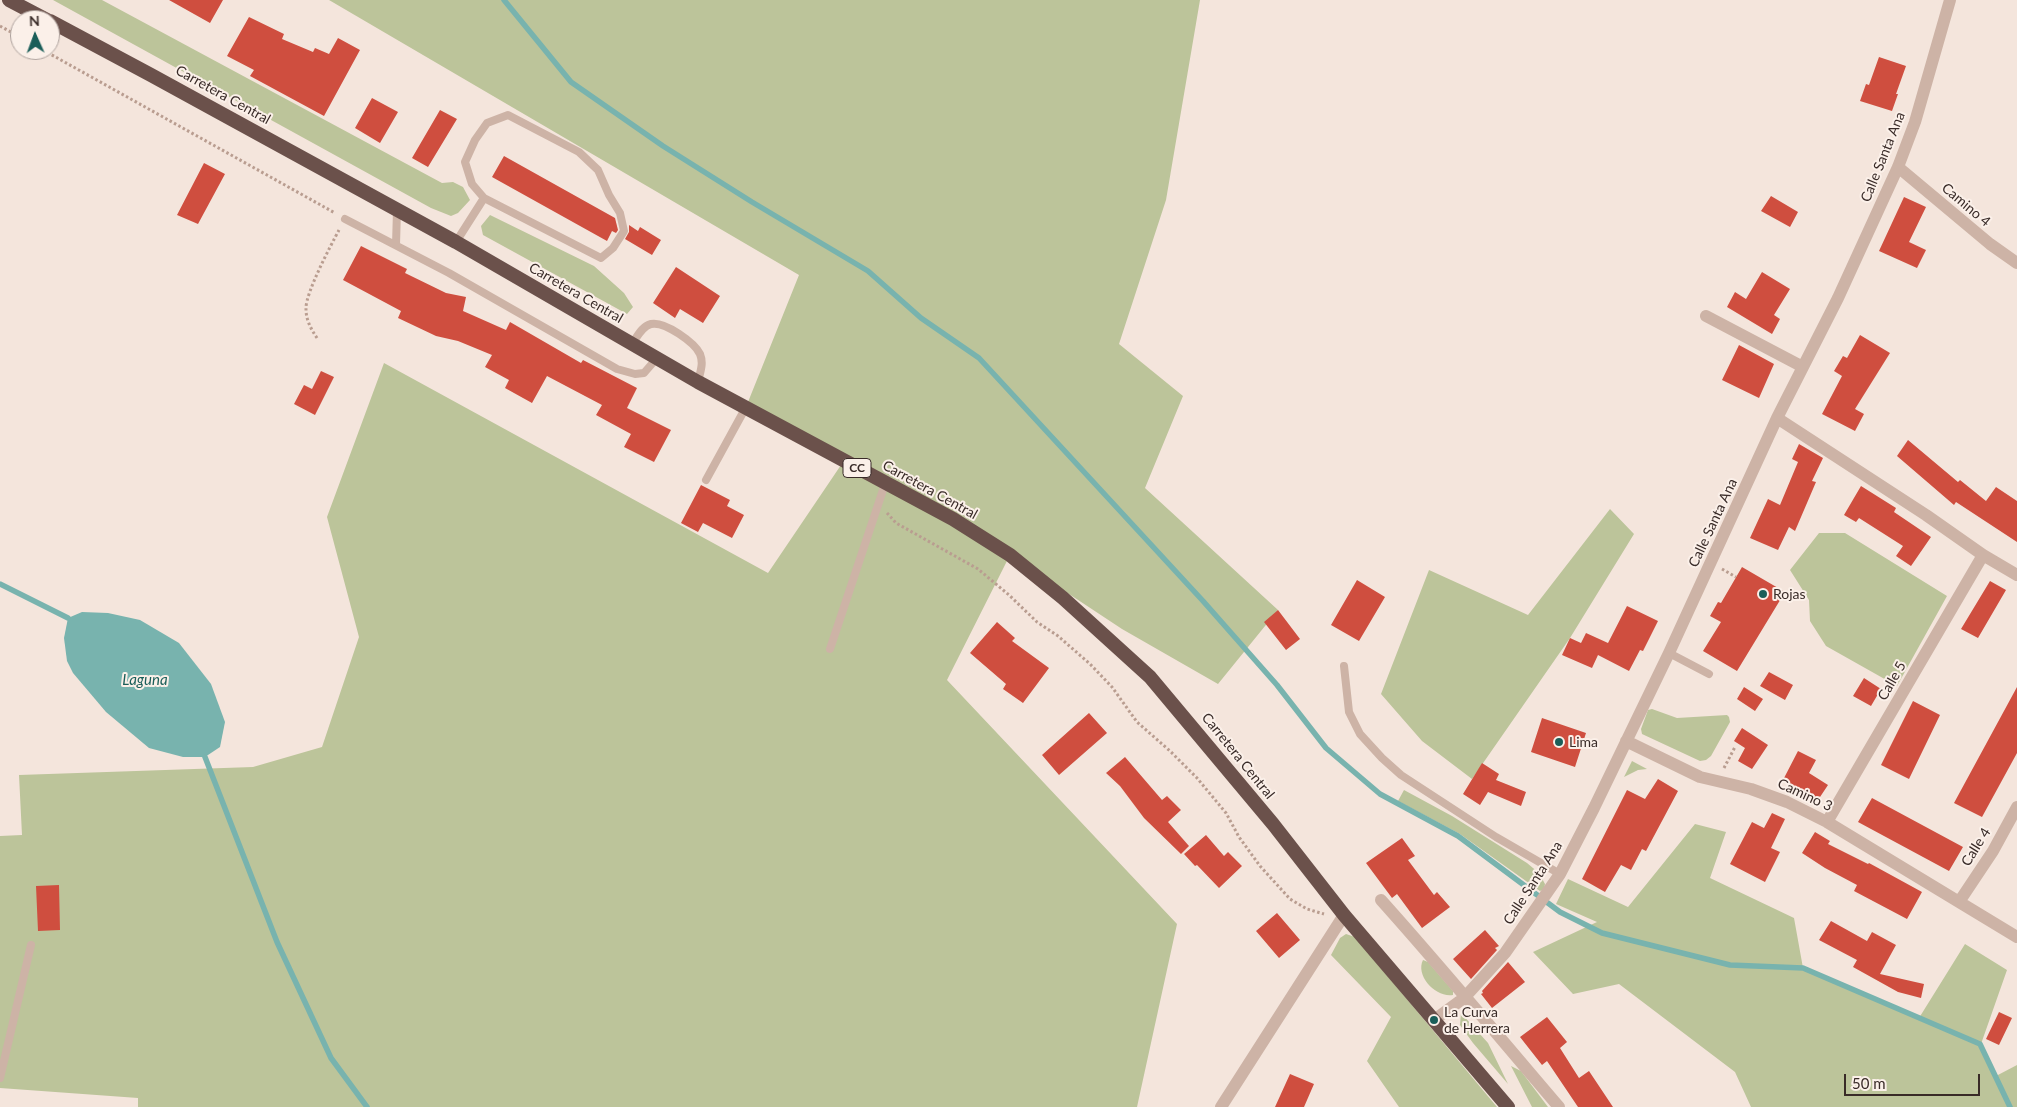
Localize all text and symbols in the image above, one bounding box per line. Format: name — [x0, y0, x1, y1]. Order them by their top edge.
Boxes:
north arrow — [10, 10, 60, 60]
text: N — [29, 12, 40, 29]
street label: Carretera Central — [173, 62, 273, 128]
street label: Calle Santa Ana — [1857, 109, 1909, 205]
street label: Camino 4 — [1938, 180, 1994, 230]
street label: Carretera Central — [526, 259, 626, 327]
street label: Carretera Central — [880, 457, 980, 523]
road number: CC — [843, 458, 871, 478]
street label: Calle Santa Ana — [1685, 476, 1741, 570]
place label: Rojas — [1773, 586, 1806, 602]
marker: Rojas — [1757, 588, 1769, 600]
street label: Calle 5 — [1874, 659, 1910, 703]
water label: Laguna — [122, 671, 168, 689]
street label: Carretera Central — [1198, 710, 1278, 802]
place label: Lima — [1569, 734, 1598, 750]
marker: Lima — [1553, 736, 1565, 748]
street label: Camino 3 — [1775, 775, 1835, 815]
street label: Calle 4 — [1958, 825, 1994, 869]
street label: Calle Santa Ana — [1500, 838, 1566, 928]
place label: La Curva de Herrera — [1444, 1004, 1510, 1036]
marker: La Curva de Herrera — [1428, 1014, 1440, 1026]
scale bar — [1847, 1064, 1983, 1096]
text: 50 m — [1852, 1074, 1886, 1092]

